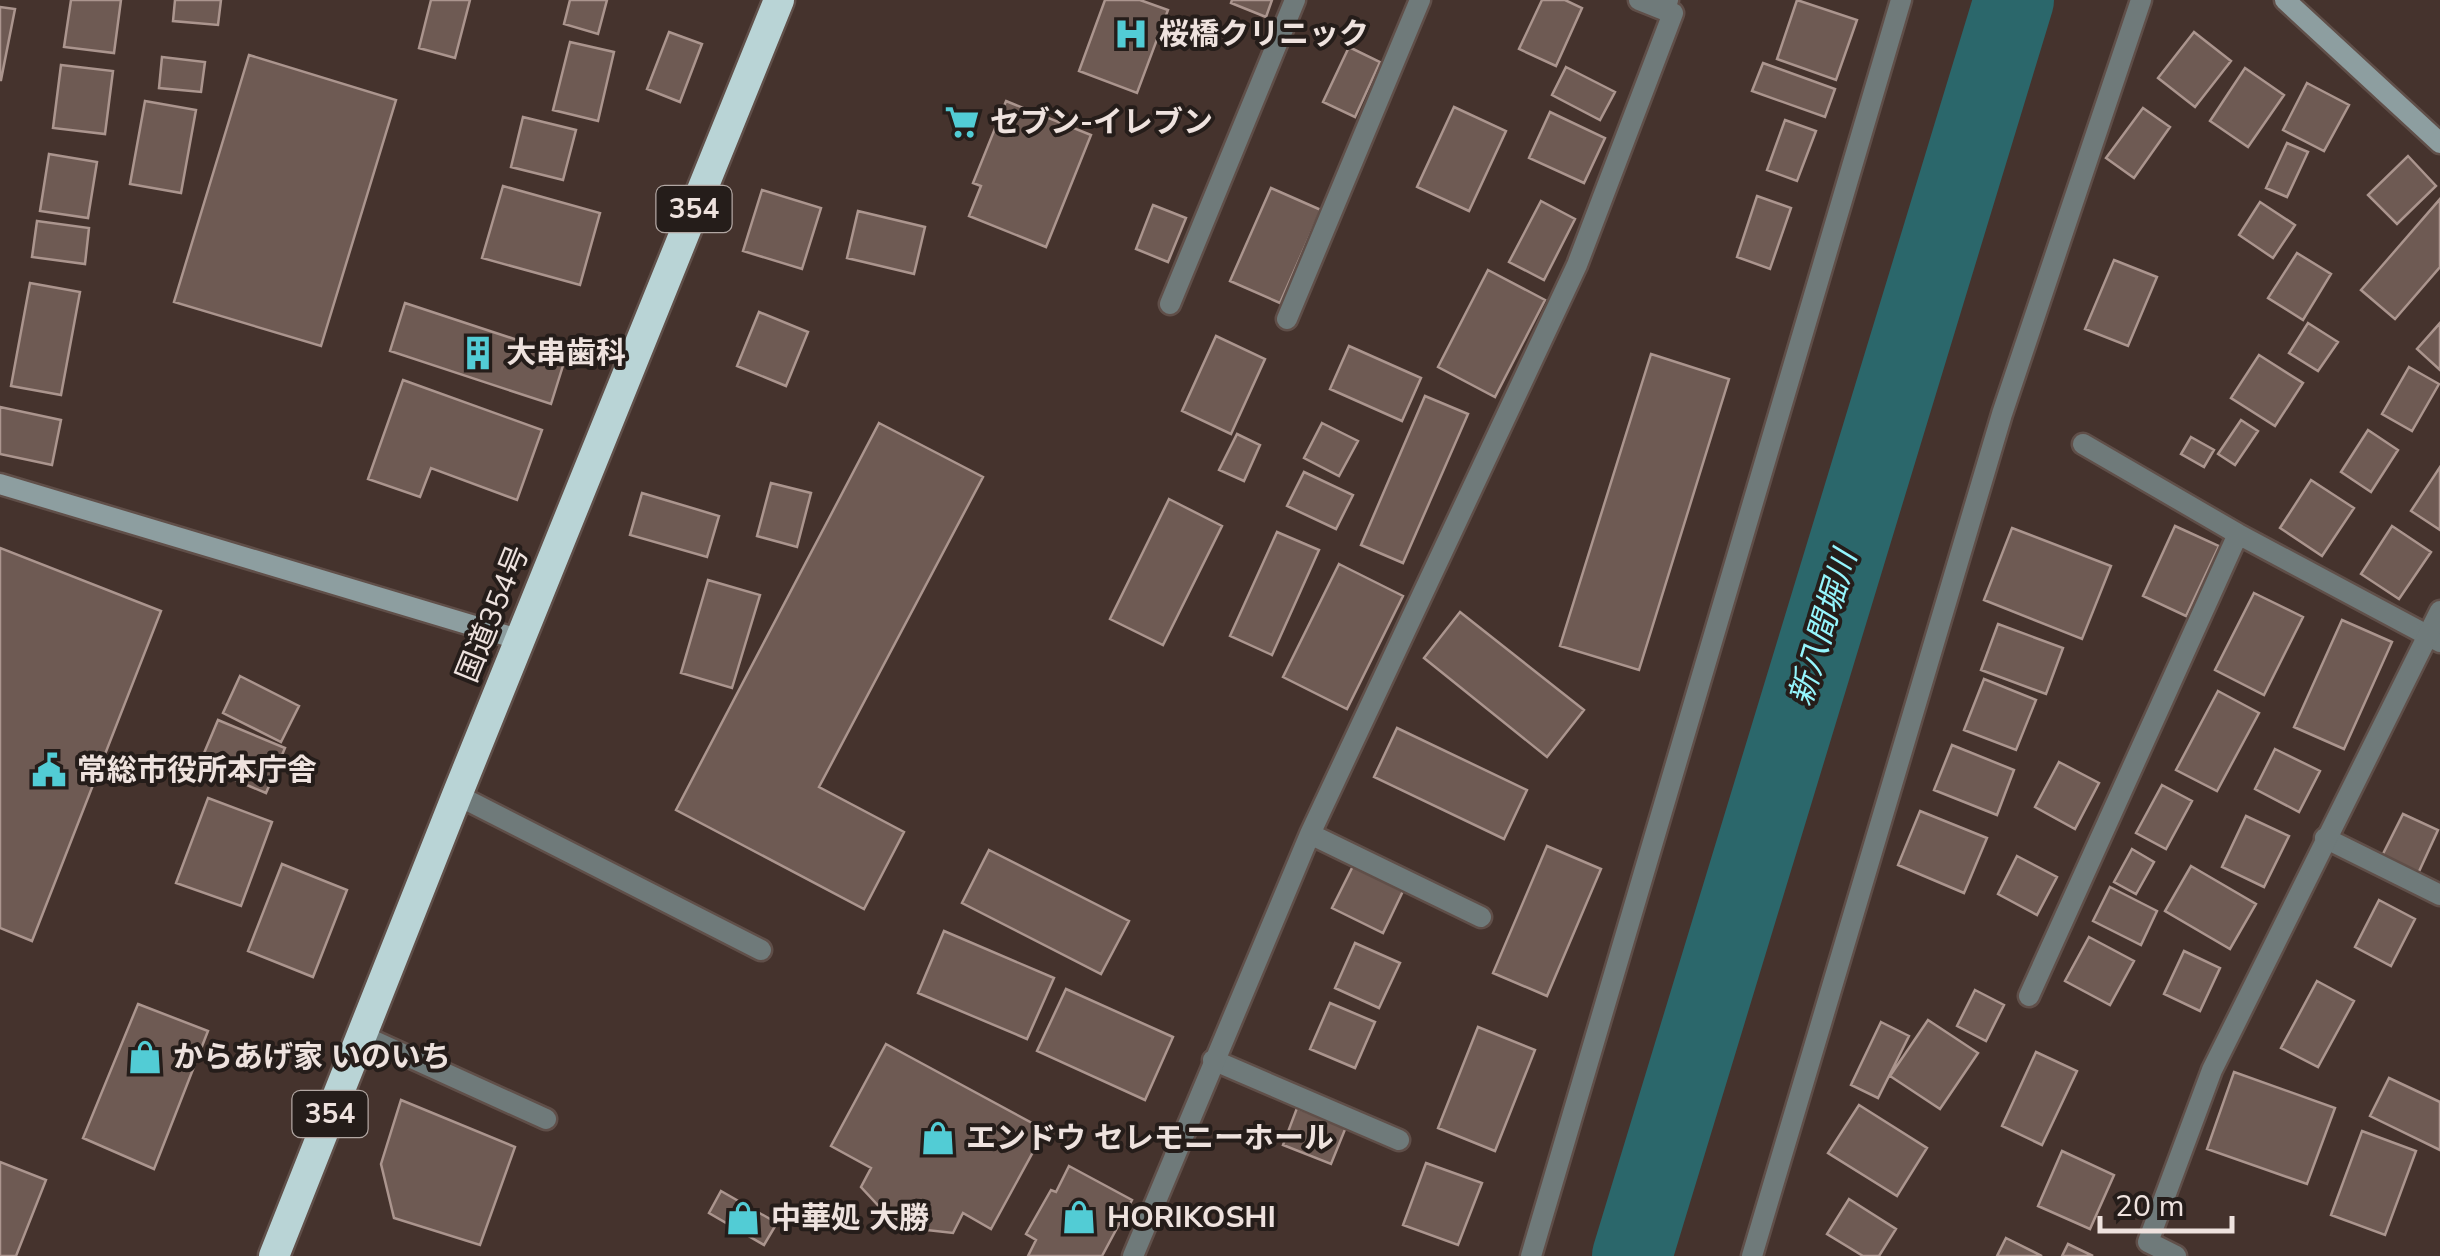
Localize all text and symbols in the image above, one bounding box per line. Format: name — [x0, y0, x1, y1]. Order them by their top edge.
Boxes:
place label: 桜橋クリニック — [1159, 14, 1369, 55]
hospital icon: 桜橋クリニック — [1112, 15, 1150, 53]
place label: セブン-イレブン — [990, 102, 1213, 143]
supermarket icon: セブン-イレブン — [943, 103, 981, 141]
road number: 354 — [656, 186, 732, 232]
place label: 大串歯科 — [506, 333, 626, 374]
building icon: 大串歯科 — [459, 334, 497, 372]
street label: 国道354号 — [447, 540, 539, 688]
water label: 新八間堀川 — [1779, 542, 1868, 711]
place label: 常総市役所本庁舎 — [77, 750, 317, 791]
public building icon: 常総市役所本庁舎 — [30, 751, 68, 789]
place label: からあげ家 いのいち — [173, 1037, 451, 1078]
shop icon: からあげ家 いのいち — [126, 1038, 164, 1076]
road number: 354 — [292, 1091, 368, 1137]
place label: エンドウ セレモニーホール — [966, 1118, 1334, 1159]
shop icon: エンドウ セレモニーホール — [919, 1119, 957, 1157]
scale bar — [2100, 1171, 2232, 1233]
text: 20 m — [2115, 1186, 2184, 1227]
place label: HORIKOSHI — [1107, 1197, 1276, 1238]
place label: 中華処 大勝 — [771, 1198, 929, 1239]
shop icon: HORIKOSHI — [1060, 1198, 1098, 1236]
shop icon: 中華処 大勝 — [724, 1199, 762, 1237]

